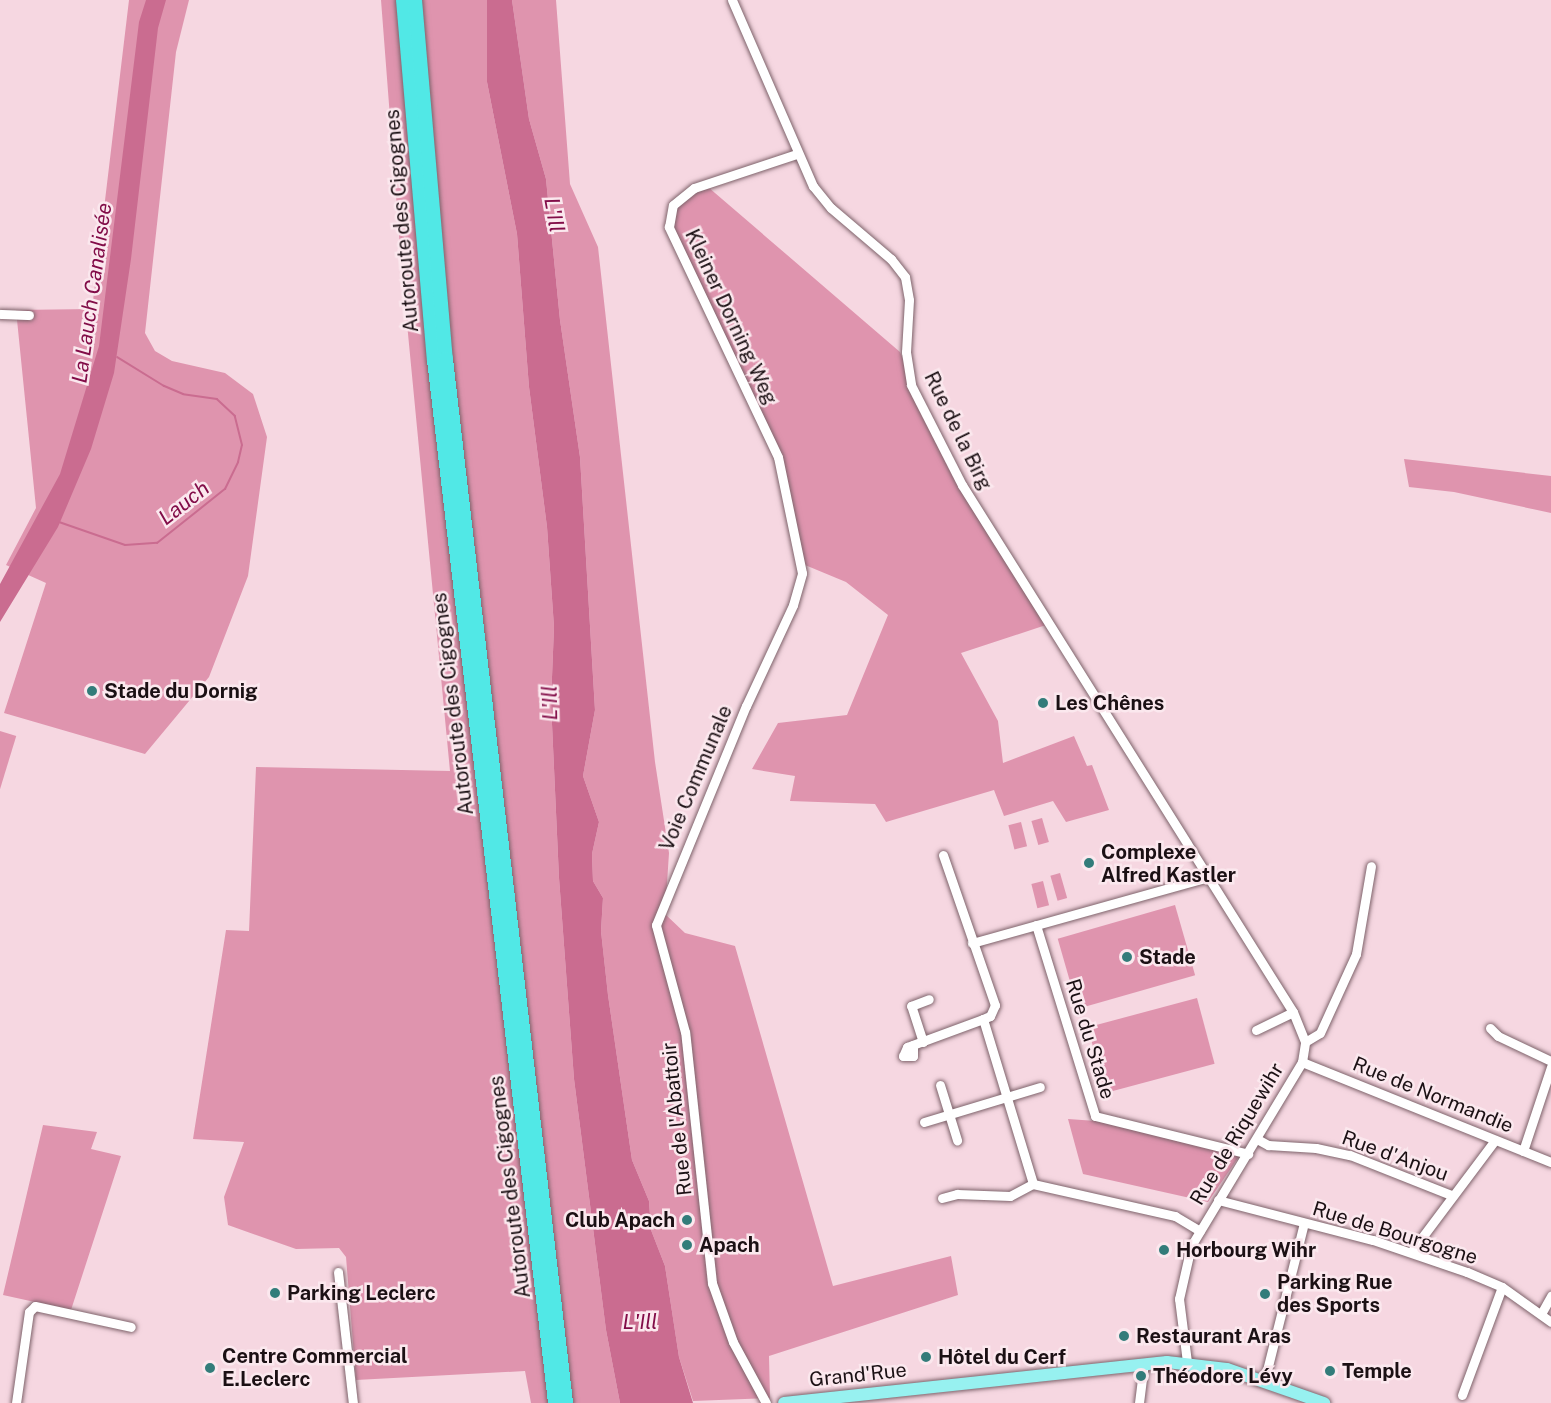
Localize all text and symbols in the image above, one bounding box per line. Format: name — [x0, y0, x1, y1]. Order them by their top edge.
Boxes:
street label: Autoroute des Cigognes — [380, 108, 424, 334]
water label: L'Ill — [539, 196, 569, 234]
water label: La Lauch Canalisée — [67, 201, 117, 385]
street label: Kleiner Dorning Weg — [680, 225, 782, 409]
street label: Rue de la Birg — [919, 367, 997, 495]
water label: Lauch — [154, 476, 214, 530]
street label: Autoroute des Cigognes — [427, 591, 479, 817]
place label: Stade du Dornig — [104, 679, 258, 703]
marker: Stade du Dornig — [85, 684, 99, 698]
water label: L'Ill — [537, 685, 563, 721]
place label: Les Chênes — [1055, 691, 1165, 715]
marker: Les Chênes — [1036, 696, 1050, 710]
street label: Voie Communale — [655, 702, 737, 854]
place label: Complexe Alfred Kastler — [1101, 840, 1236, 887]
marker: Complexe Alfred Kastler — [1082, 856, 1096, 870]
place label: Stade — [1139, 945, 1196, 969]
marker: Stade — [1120, 950, 1134, 964]
street label: Rue du Stade — [1060, 976, 1120, 1102]
street label: Rue de l'Abattoir — [657, 1041, 697, 1197]
street label: Rue de Normandie — [1349, 1052, 1517, 1138]
street label: Rue de Riquewihr — [1185, 1058, 1289, 1210]
street label: Autoroute des Cigognes — [484, 1074, 536, 1300]
street label: Rue d'Anjou — [1338, 1126, 1452, 1186]
street label: Rue de Bourgogne — [1309, 1196, 1481, 1270]
place label: Club Apach — [565, 1208, 675, 1232]
marker: Club Apach — [680, 1213, 694, 1227]
place label: Apach — [699, 1233, 760, 1257]
marker: Apach — [680, 1238, 694, 1252]
place label: Horbourg Wihr — [1176, 1238, 1316, 1262]
marker: Horbourg Wihr — [1157, 1243, 1171, 1257]
place label: Parking Rue des Sports — [1277, 1270, 1392, 1317]
place label: Parking Leclerc — [287, 1281, 436, 1305]
marker: Parking Leclerc — [268, 1286, 282, 1300]
marker: Parking Rue des Sports — [1258, 1287, 1272, 1301]
water label: L'Ill — [623, 1309, 657, 1335]
place label: Restaurant Aras — [1136, 1324, 1291, 1348]
marker: Restaurant Aras — [1117, 1329, 1131, 1343]
place label: Centre Commercial E.Leclerc — [222, 1344, 408, 1391]
place label: Hôtel du Cerf — [938, 1345, 1066, 1369]
marker: Hôtel du Cerf — [919, 1350, 933, 1364]
street label: Grand'Rue — [808, 1358, 908, 1392]
place label: Temple — [1342, 1359, 1412, 1383]
marker: Centre Commercial E.Leclerc — [203, 1361, 217, 1375]
place label: Théodore Lévy — [1153, 1364, 1293, 1388]
marker: Temple — [1323, 1364, 1337, 1378]
marker: Théodore Lévy — [1134, 1369, 1148, 1383]

